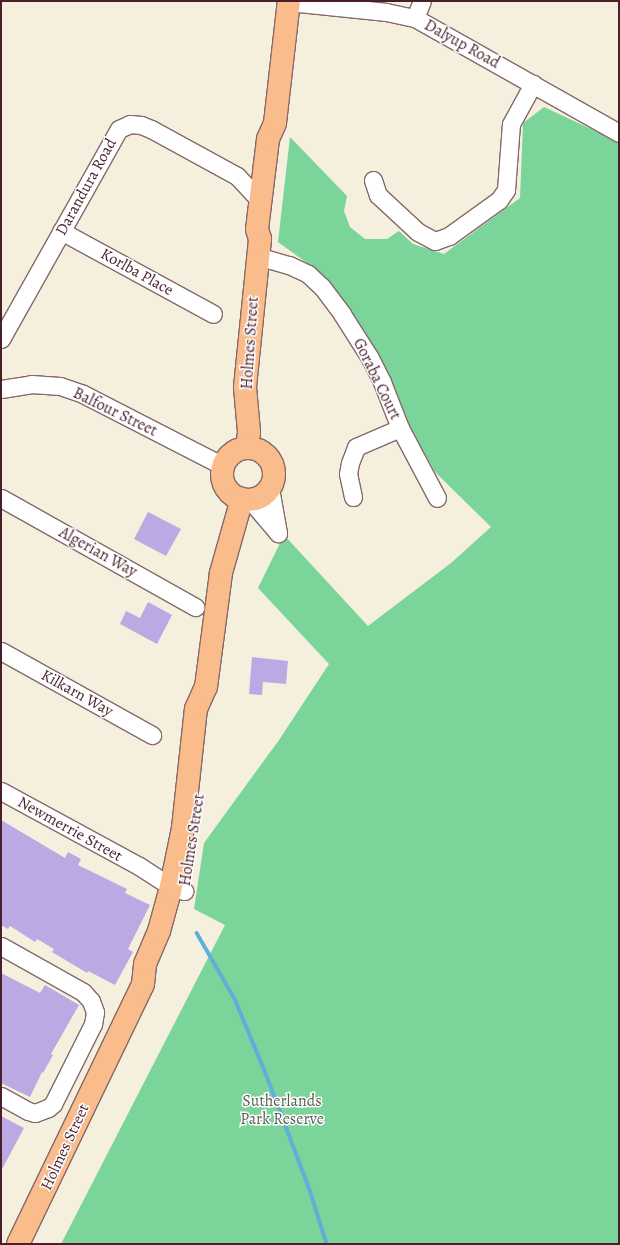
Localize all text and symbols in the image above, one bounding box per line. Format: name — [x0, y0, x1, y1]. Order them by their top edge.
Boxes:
street label: Dalyup Road — [421, 15, 503, 73]
street label: Darandura Road — [51, 135, 121, 239]
street label: Korlba Place — [97, 244, 177, 300]
street label: Holmes Street — [237, 296, 263, 390]
street label: Goraba Court — [349, 335, 405, 423]
street label: Balfour Street — [70, 383, 160, 441]
street label: Algerian Way — [56, 523, 140, 581]
street label: Kilkarn Way — [38, 665, 116, 721]
street label: Newmerrie Street — [14, 792, 126, 866]
street label: Holmes Street — [175, 793, 209, 887]
park label: Sutherlands Park Reserve — [240, 1091, 324, 1129]
street label: Holmes Street — [37, 1101, 93, 1193]

